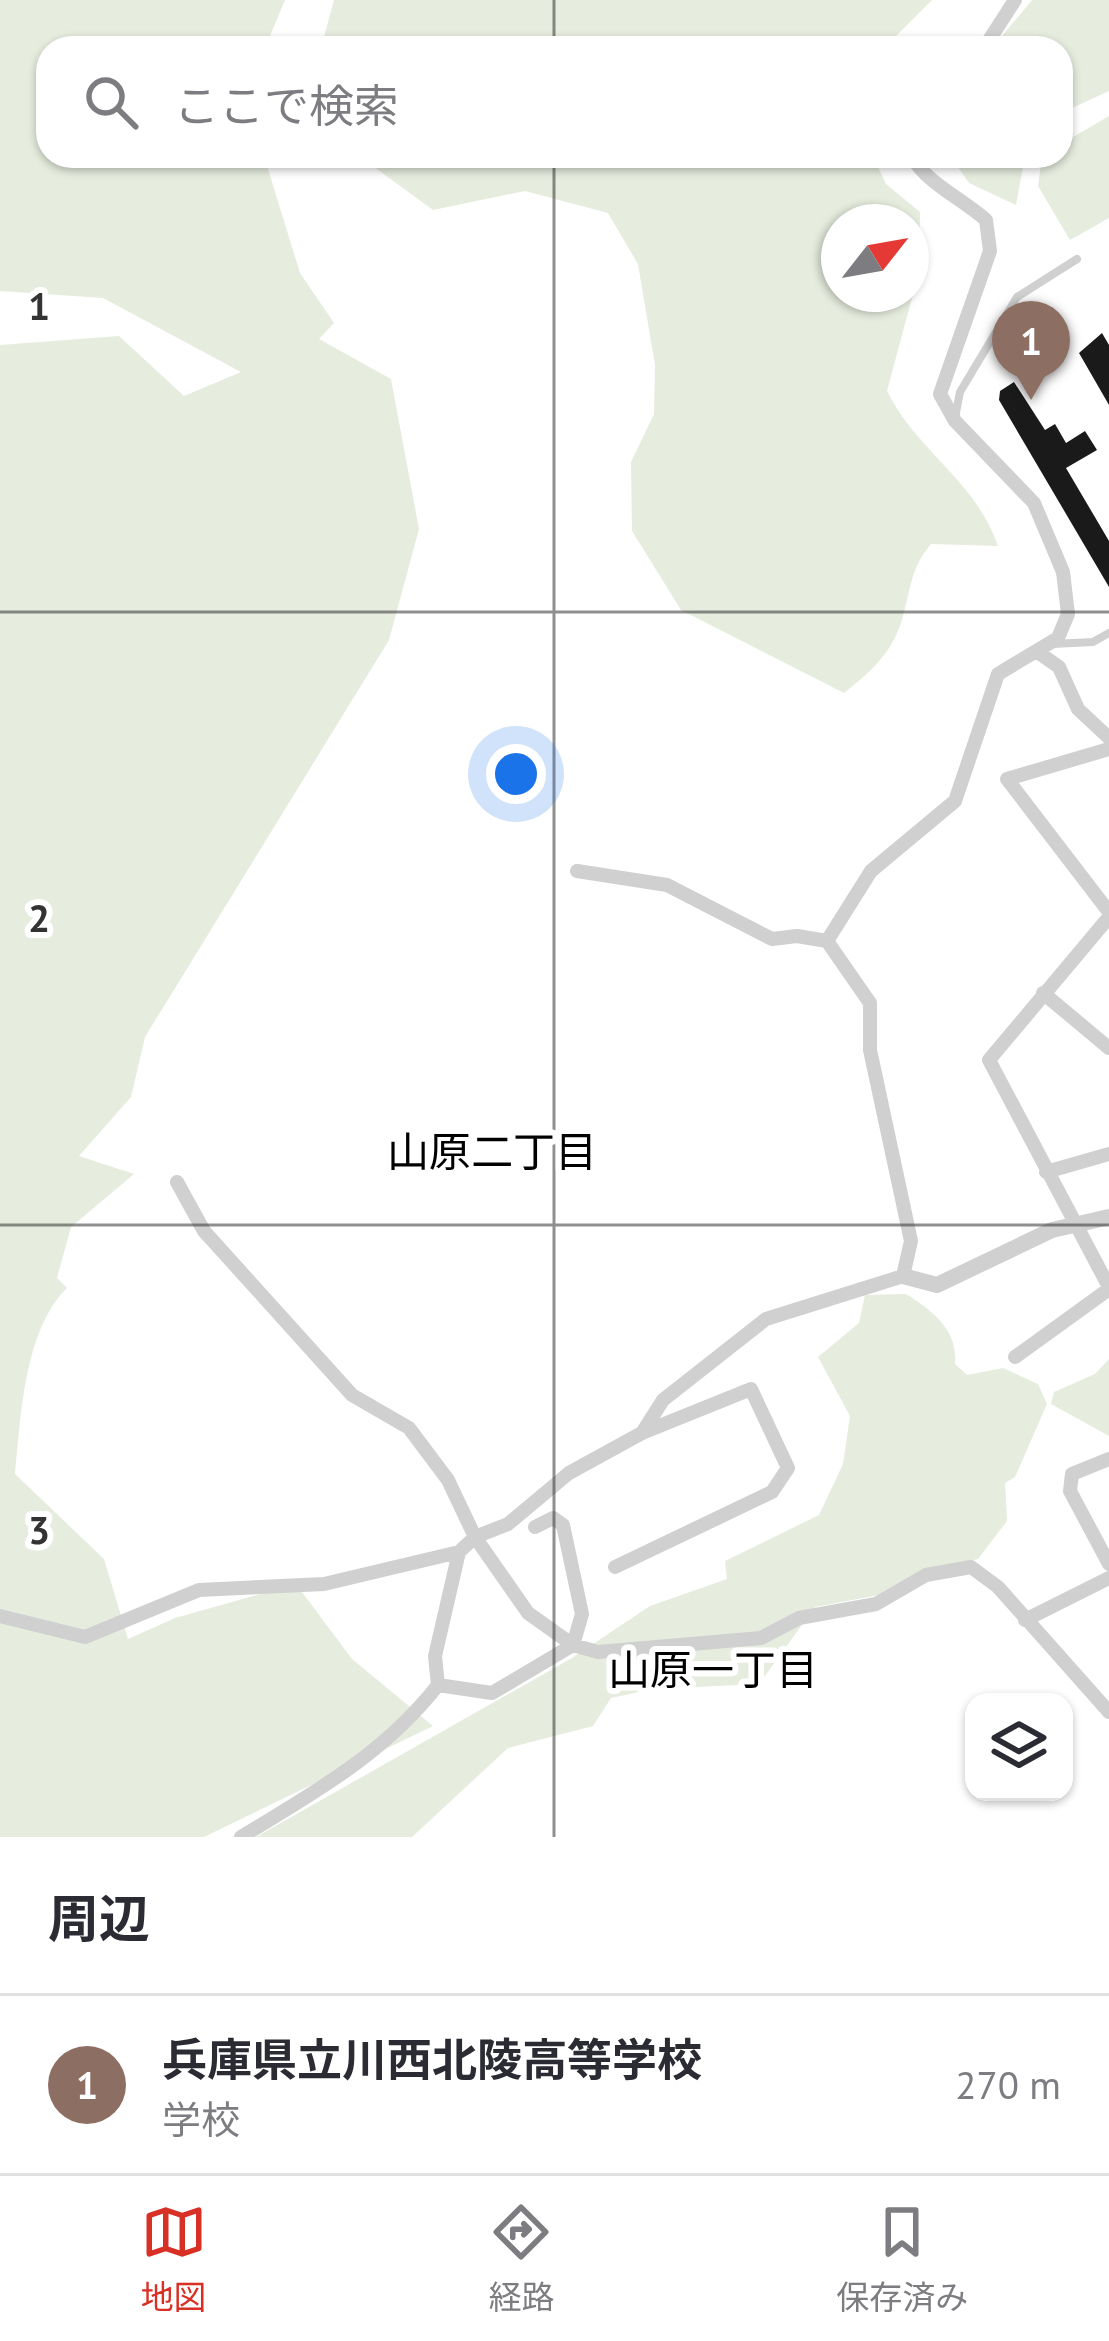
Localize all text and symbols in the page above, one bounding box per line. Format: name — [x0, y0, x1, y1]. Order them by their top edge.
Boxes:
search box — [36, 36, 1073, 168]
icon: search — [78, 69, 144, 135]
text: ここで検索 — [174, 76, 399, 134]
north arrow — [821, 204, 929, 312]
text: 1 — [28, 280, 50, 331]
pin: 1 — [992, 301, 1070, 400]
your location — [486, 744, 546, 804]
text: 2 — [28, 892, 50, 943]
district label: 山原二丁目 — [387, 1124, 597, 1179]
text: 3 — [28, 1504, 50, 1555]
district label: 山原一丁目 — [608, 1642, 818, 1697]
map controls — [965, 1693, 1073, 1801]
button: layers — [965, 1693, 1073, 1801]
text: 周辺 — [48, 1885, 150, 1951]
text: 兵庫県立川西北陵高等学校 — [162, 2030, 702, 2088]
text: 1 — [76, 2059, 98, 2110]
text: 270 m — [955, 2059, 1061, 2110]
text: 学校 — [162, 2094, 240, 2145]
tab: 地図 — [141, 2199, 207, 2319]
tab: 経路 — [488, 2199, 554, 2319]
tab: 保存済み — [836, 2199, 968, 2319]

